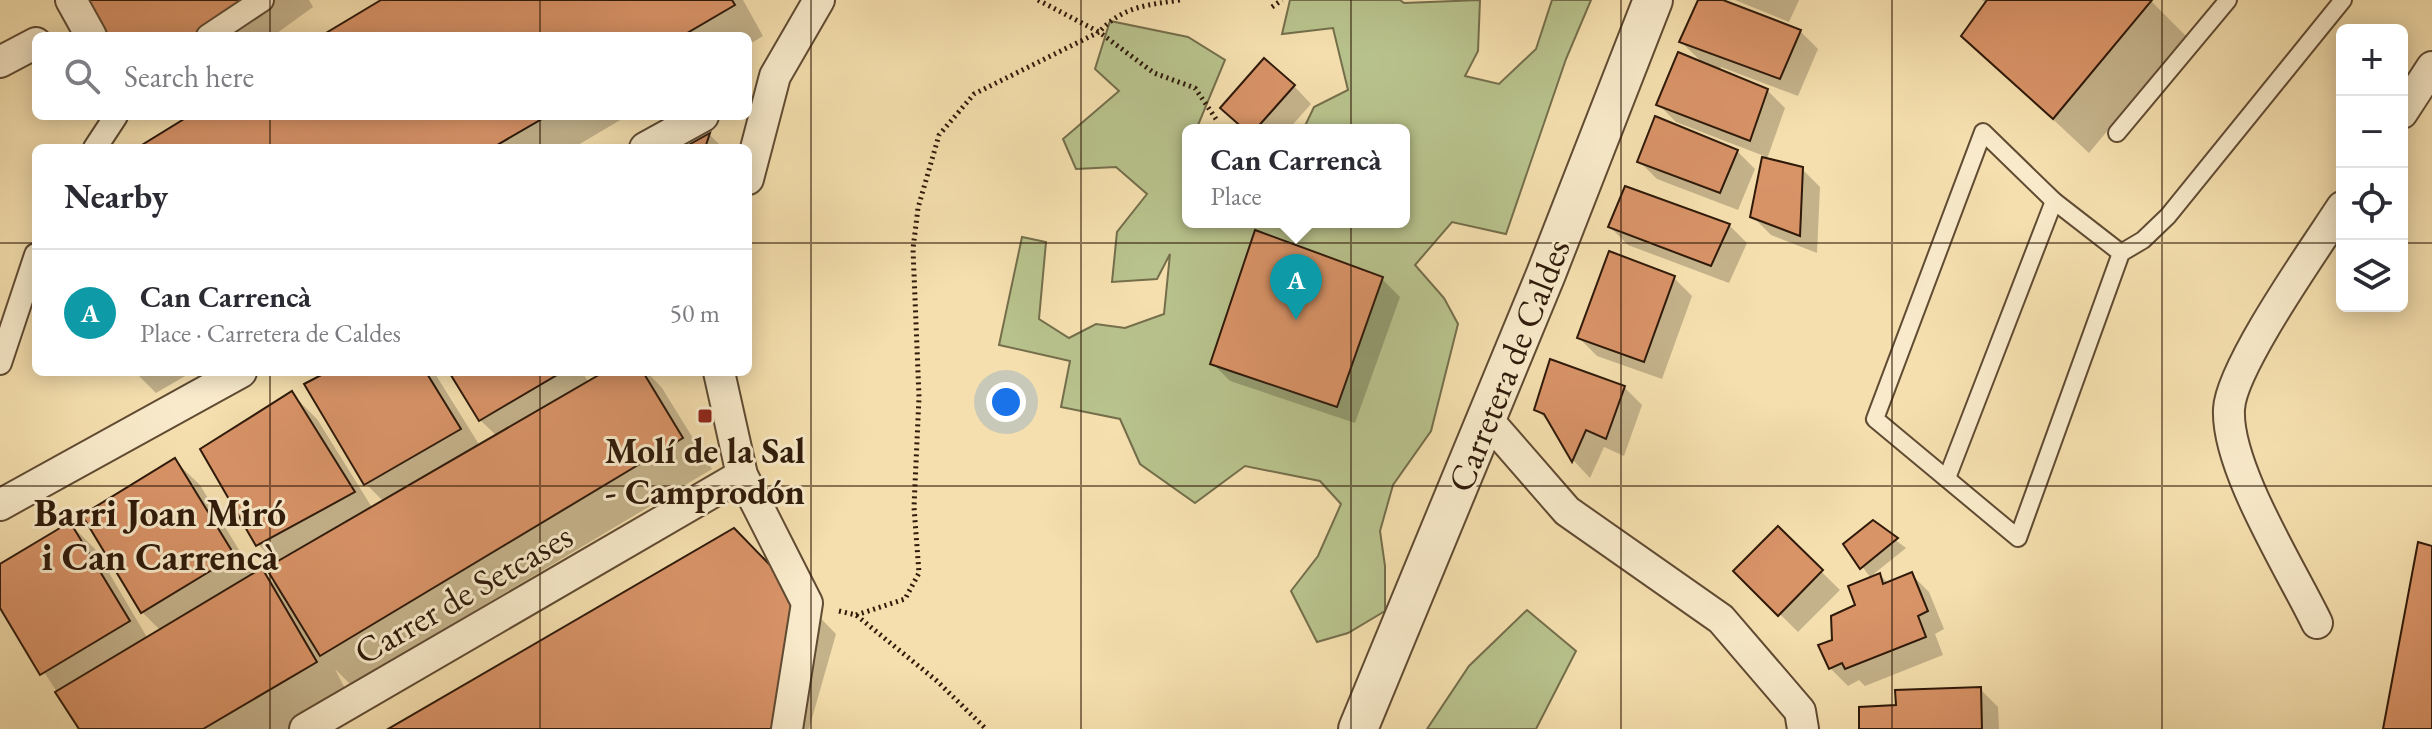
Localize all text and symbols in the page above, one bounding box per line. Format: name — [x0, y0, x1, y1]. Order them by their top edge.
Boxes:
map controls — [2336, 24, 2408, 312]
button: + — [2336, 24, 2408, 96]
search box — [32, 32, 752, 120]
icon: search — [60, 54, 104, 98]
text: Search here — [124, 57, 254, 96]
button: − — [2336, 96, 2408, 168]
popup — [1182, 124, 1410, 228]
text: Can Carrencà — [1210, 140, 1382, 179]
button: locate — [2336, 168, 2408, 240]
text: Nearby — [64, 174, 168, 218]
text: Place — [1210, 179, 1262, 213]
street label: Carretera de Caldes — [1436, 232, 1581, 499]
button: layers — [2336, 240, 2408, 312]
pin: A — [1270, 254, 1322, 320]
text: Can Carrencà — [140, 277, 311, 316]
text: A — [81, 296, 99, 330]
text: 50 m — [670, 296, 720, 330]
text: Place · Carretera de Caldes — [140, 316, 401, 350]
your location — [986, 382, 1026, 422]
marker: Molí de la Sal - Camprodón — [696, 407, 714, 425]
place label: Molí de la Sal - Camprodón — [605, 427, 805, 515]
district label: Barri Joan Miró i Can Carrencà — [34, 488, 286, 581]
street label: Carrer de Setcases — [346, 512, 581, 675]

